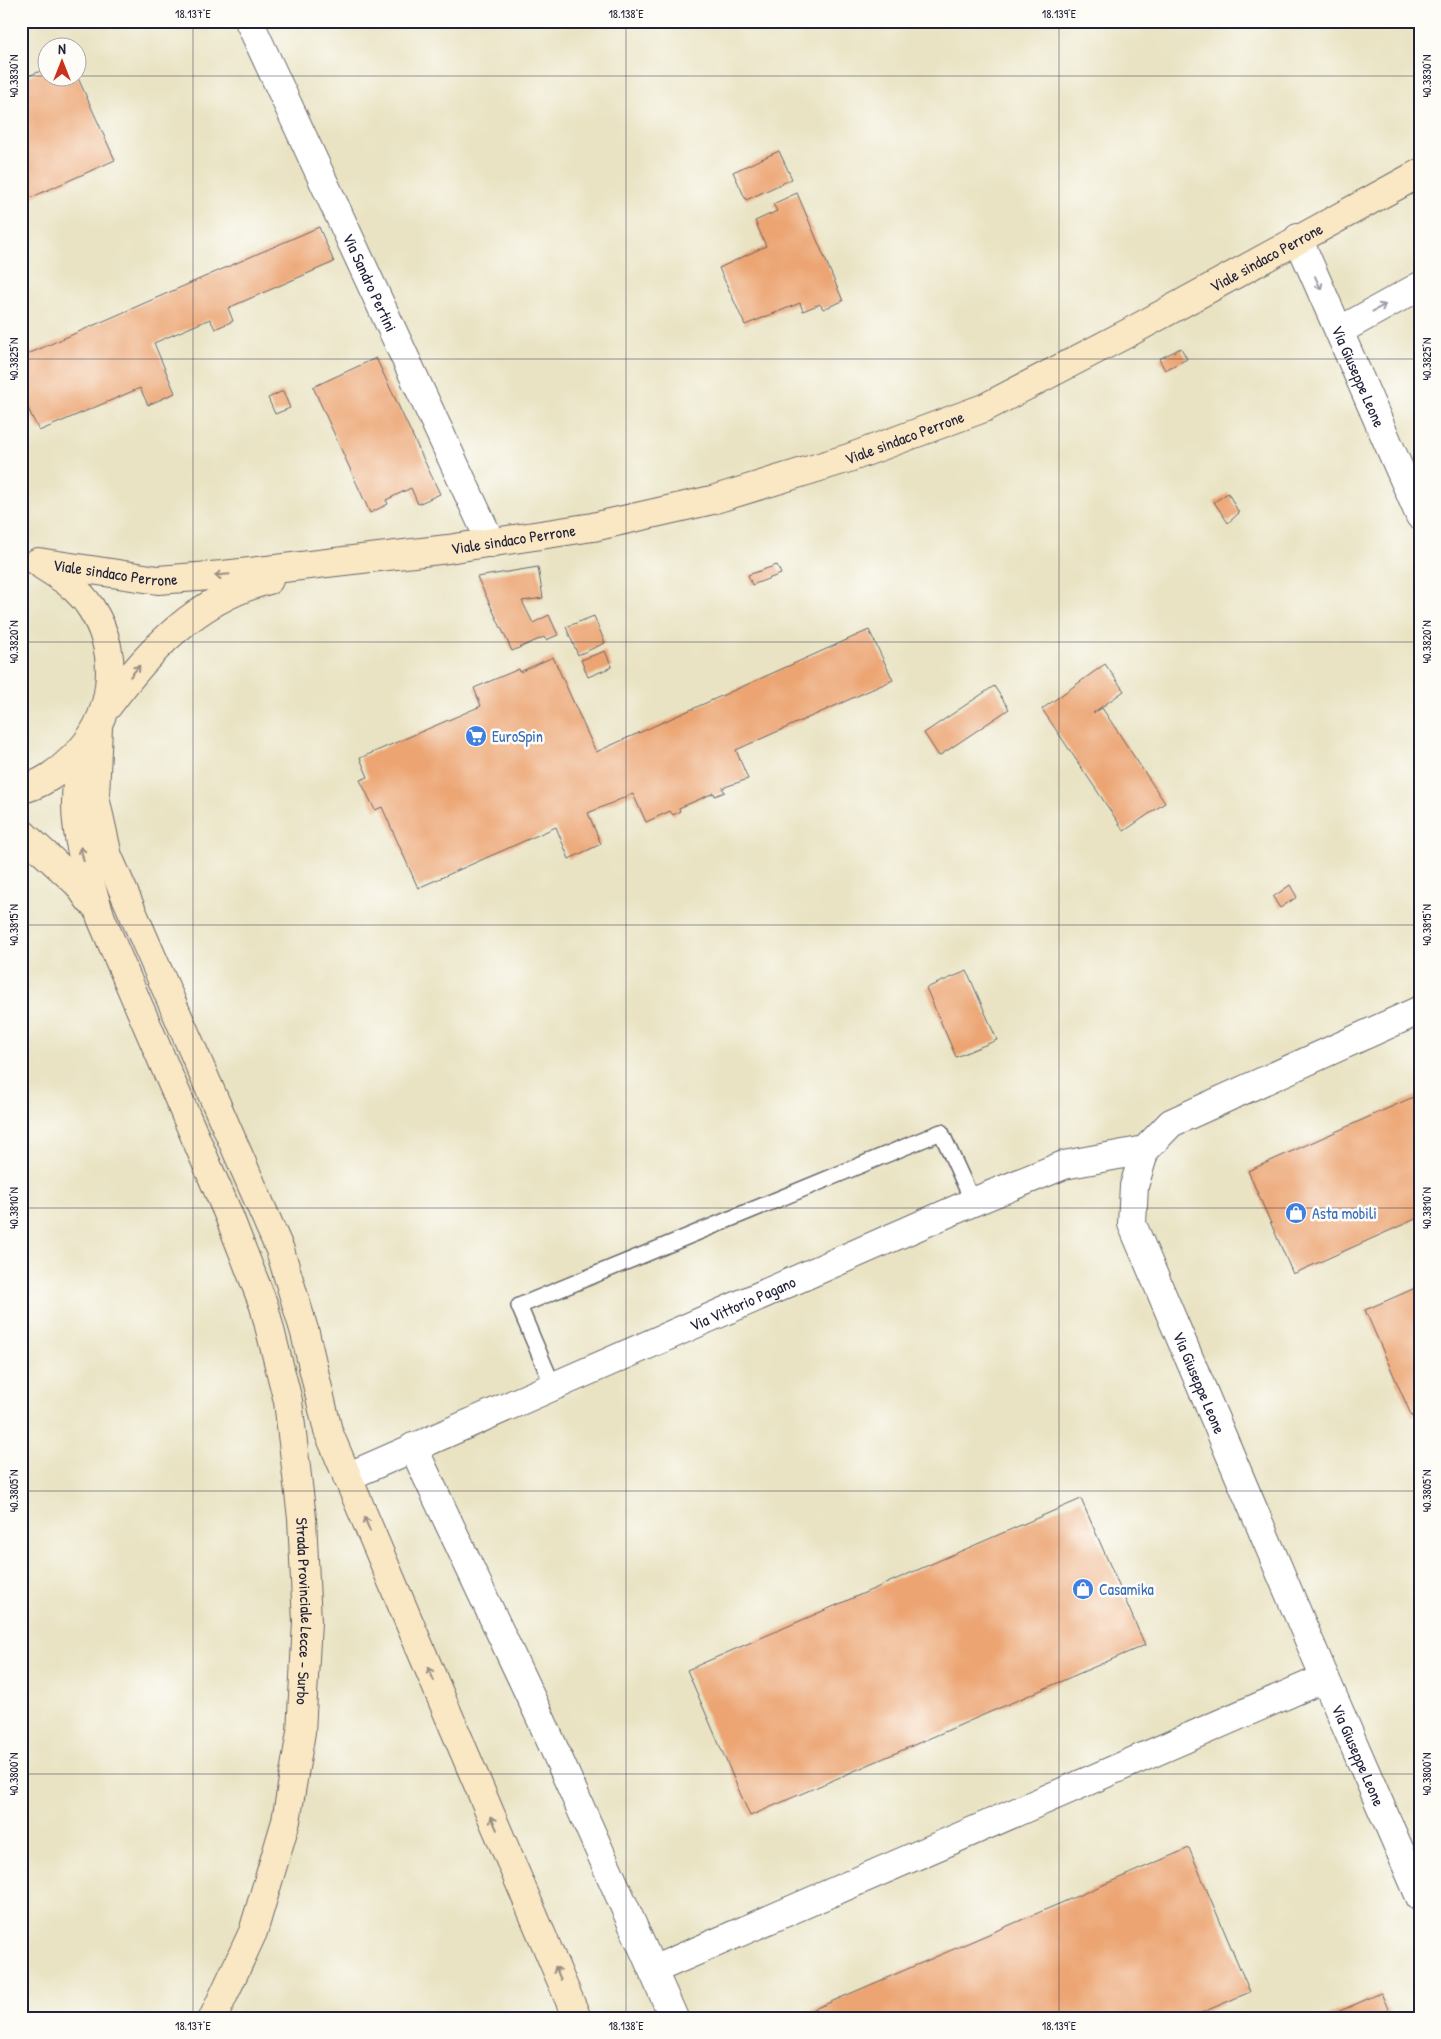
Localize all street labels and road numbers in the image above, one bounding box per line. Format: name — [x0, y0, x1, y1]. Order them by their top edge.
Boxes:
street label: Viale sindaco Perrone — [1206, 217, 1327, 297]
street label: Via Sandro Pertini — [338, 229, 402, 335]
street label: Via Giuseppe Leone — [1327, 322, 1391, 431]
street label: Viale sindaco Perrone — [842, 405, 968, 470]
street label: Viale sindaco Perrone — [449, 519, 578, 559]
street label: Viale sindaco Perrone — [51, 553, 179, 591]
street label: Via Vittorio Pagano — [686, 1270, 799, 1336]
street label: Via Giuseppe Leone — [1168, 1328, 1231, 1438]
street label: Strada Provinciale Lecce - Surbo — [291, 1517, 318, 1706]
street label: Via Giuseppe Leone — [1327, 1701, 1390, 1810]

